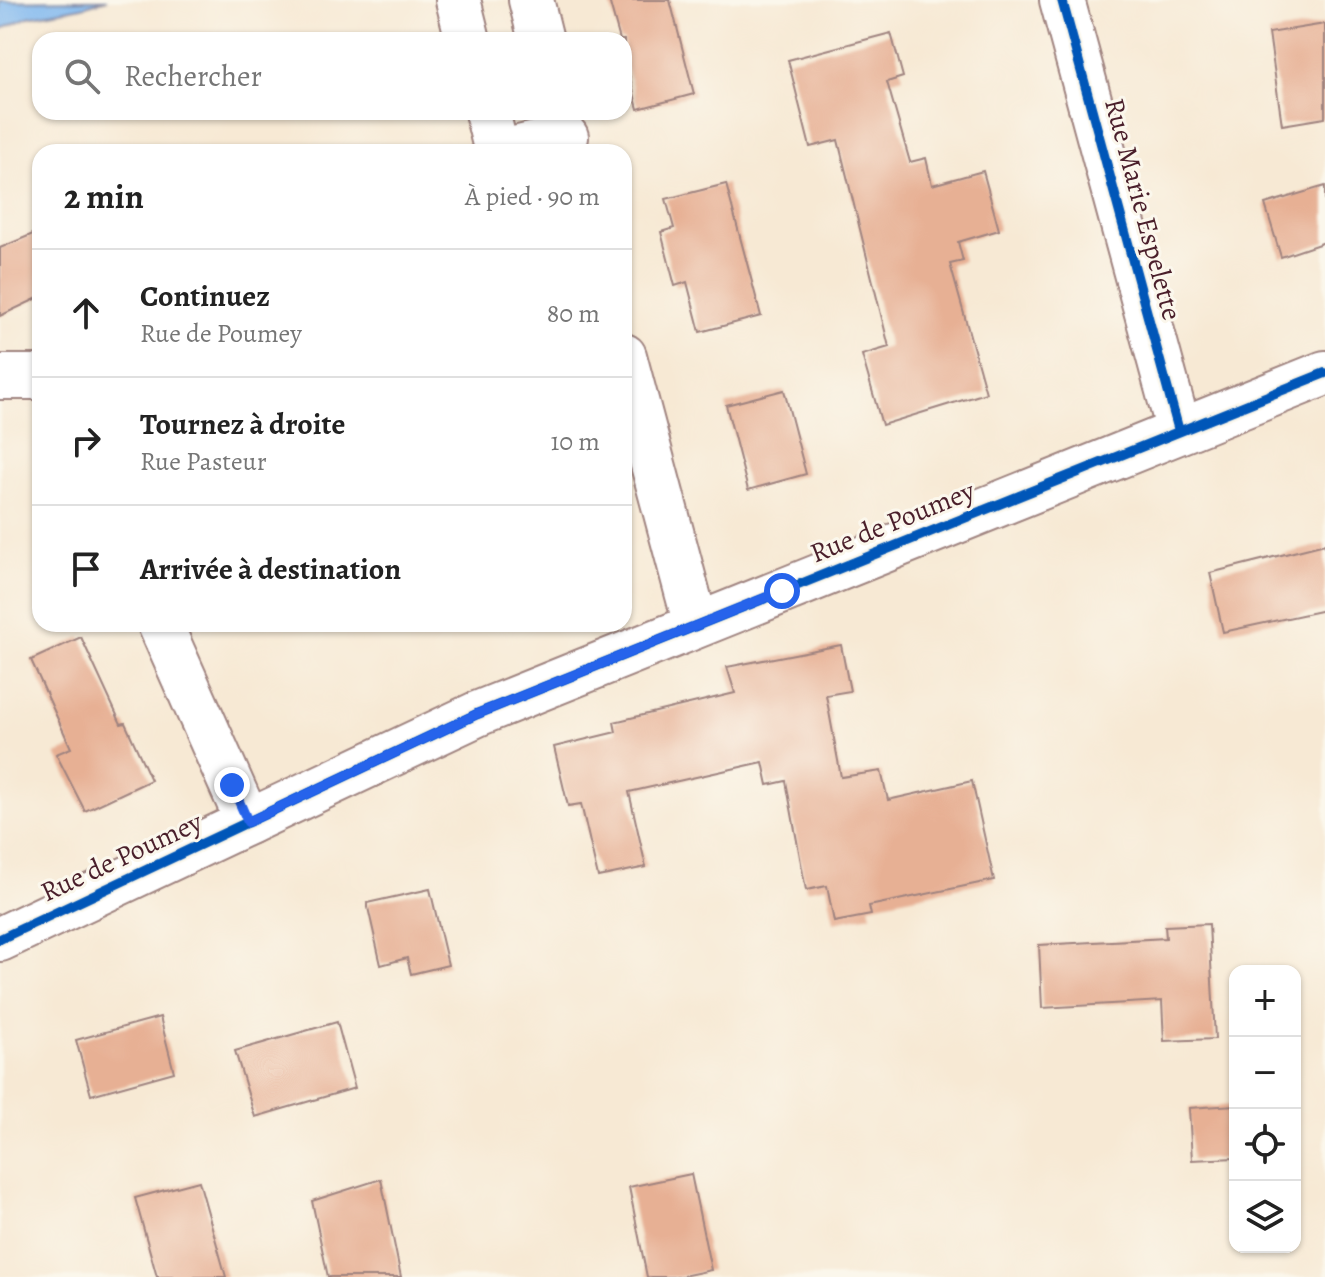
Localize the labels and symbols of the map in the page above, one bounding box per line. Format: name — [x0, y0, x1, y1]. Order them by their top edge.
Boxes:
street label: Rue Marie Espelette — [1095, 94, 1191, 324]
street label: Rue de Poumey — [804, 471, 981, 572]
route start — [764, 573, 800, 609]
route end — [214, 767, 250, 803]
street label: Rue de Poumey — [34, 803, 209, 911]

